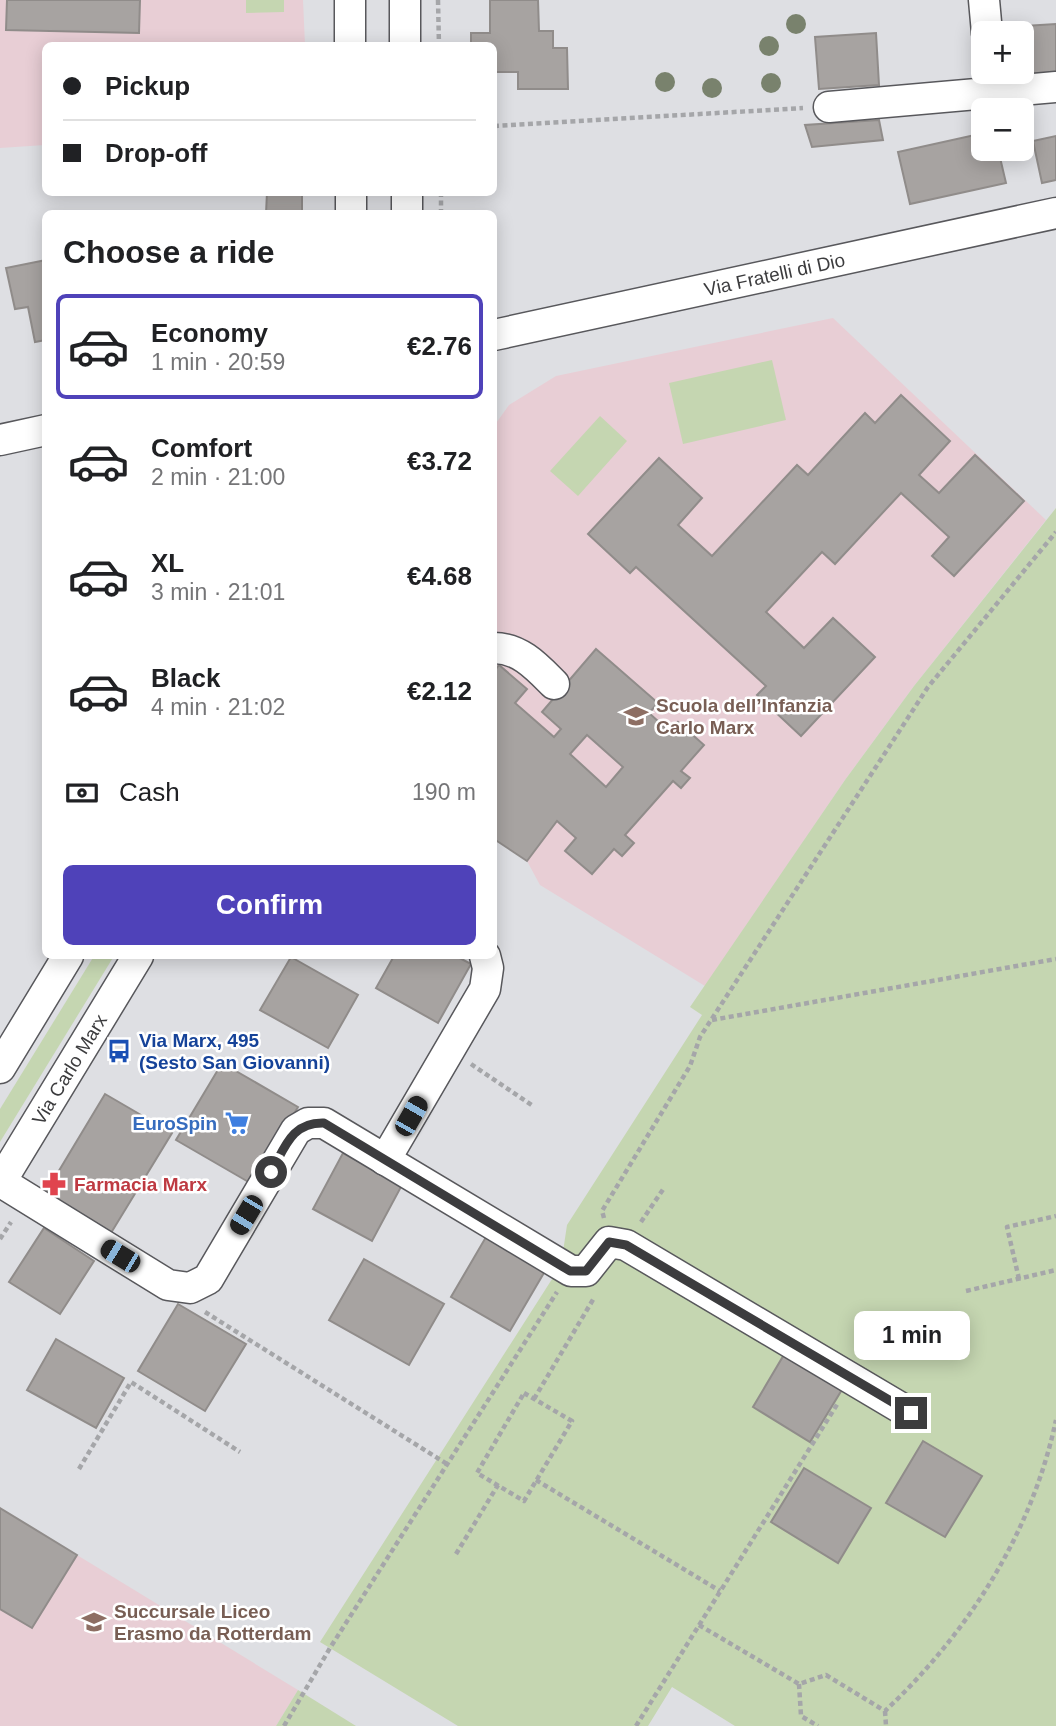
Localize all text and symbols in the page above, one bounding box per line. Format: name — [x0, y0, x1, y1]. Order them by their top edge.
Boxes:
map controls — [971, 21, 1034, 161]
button: + — [971, 21, 1034, 84]
text: Pickup — [105, 71, 190, 101]
button: − — [971, 98, 1034, 161]
text: Drop-off — [105, 138, 208, 168]
text: Choose a ride — [63, 234, 275, 270]
street label: Via Fratelli di Dio — [702, 249, 847, 300]
icon: car — [67, 315, 130, 378]
text: Economy — [151, 318, 268, 348]
text: €2.76 — [407, 331, 472, 361]
text: 1 min · 20:59 — [151, 349, 285, 375]
icon: car — [67, 430, 130, 493]
text: Comfort — [151, 433, 252, 463]
text: €3.72 — [407, 446, 472, 476]
text: 2 min · 21:00 — [151, 464, 285, 490]
icon: car — [67, 545, 130, 608]
text: XL — [151, 548, 184, 578]
text: €4.68 — [407, 561, 472, 591]
text: 3 min · 21:01 — [151, 579, 285, 605]
icon: car — [67, 660, 130, 723]
text: Black — [151, 663, 220, 693]
text: €2.12 — [407, 676, 472, 706]
text: 4 min · 21:02 — [151, 694, 285, 720]
place label: Scuola dell’Infanzia Carlo Marx — [656, 695, 833, 738]
school or university icon: Scuola dell’Infanzia Carlo Marx — [622, 702, 650, 730]
icon: cash — [63, 774, 101, 812]
text: Cash — [119, 777, 180, 807]
text: 190 m — [412, 779, 476, 805]
button: Confirm — [63, 865, 476, 945]
street label: Via Carlo Marx — [28, 1010, 111, 1128]
place label: Via Marx, 495 (Sesto San Giovanni) — [139, 1030, 330, 1073]
bus stop icon: Via Marx, 495 (Sesto San Giovanni) — [105, 1037, 133, 1065]
car — [392, 1093, 431, 1139]
supermarket icon: EuroSpin — [223, 1109, 251, 1137]
place label: EuroSpin — [133, 1113, 217, 1134]
route start — [255, 1156, 287, 1188]
pharmacy icon: Farmacia Marx — [40, 1170, 68, 1198]
place label: Farmacia Marx — [74, 1174, 208, 1195]
car — [227, 1192, 266, 1238]
car — [97, 1236, 144, 1276]
callout: 1 min — [853, 1312, 969, 1360]
text: 1 min — [882, 1322, 942, 1348]
route end — [895, 1397, 927, 1429]
place label: Succursale Liceo Erasmo da Rotterdam — [114, 1601, 311, 1644]
school or university icon: Succursale Liceo Erasmo da Rotterdam — [80, 1608, 108, 1636]

